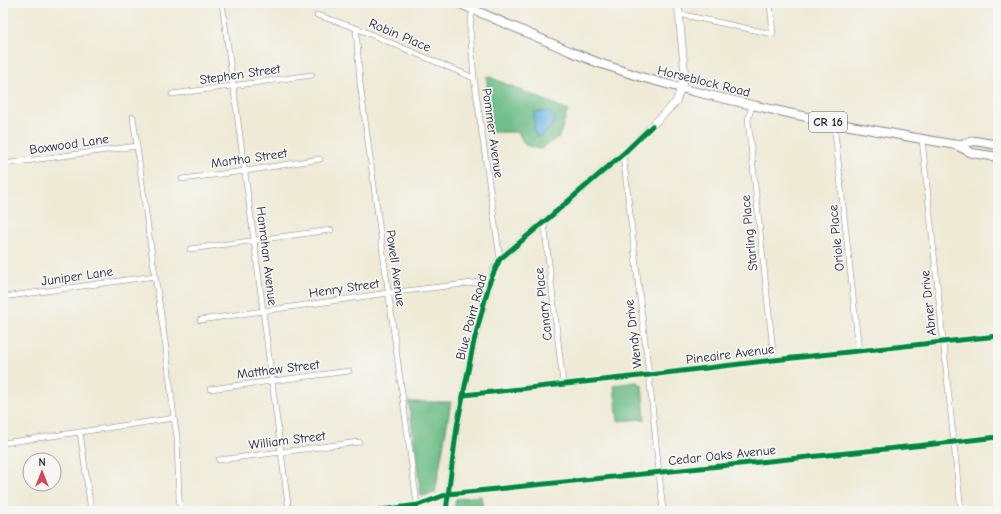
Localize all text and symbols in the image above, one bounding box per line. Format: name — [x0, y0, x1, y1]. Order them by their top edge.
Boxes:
street label: Robin Place — [367, 15, 434, 55]
street label: Stephen Street — [199, 61, 283, 87]
street label: Horseblock Road — [656, 62, 752, 100]
street label: Pommer Avenue — [479, 87, 507, 179]
road number: CR 16 — [809, 112, 847, 132]
street label: Boxwood Lane — [28, 131, 110, 157]
street label: Martha Street — [210, 145, 289, 171]
street label: Starling Place — [738, 194, 760, 272]
street label: Oriole Place — [825, 204, 847, 272]
street label: Hanrahan Avenue — [253, 206, 281, 307]
street label: Powell Avenue — [383, 229, 409, 308]
street label: Juniper Lane — [40, 263, 114, 288]
street label: Canary Place — [531, 266, 555, 341]
street label: Abner Drive — [917, 269, 939, 336]
street label: Blue Point Road — [452, 272, 490, 362]
street label: Henry Street — [308, 275, 381, 300]
street label: Wendy Drive — [621, 298, 645, 369]
street label: Pineaire Avenue — [685, 341, 776, 367]
street label: Matthew Street — [236, 356, 321, 382]
street label: William Street — [248, 428, 328, 452]
street label: Cedar Oaks Avenue — [667, 442, 777, 468]
north arrow — [22, 452, 62, 492]
text: N — [38, 456, 46, 469]

